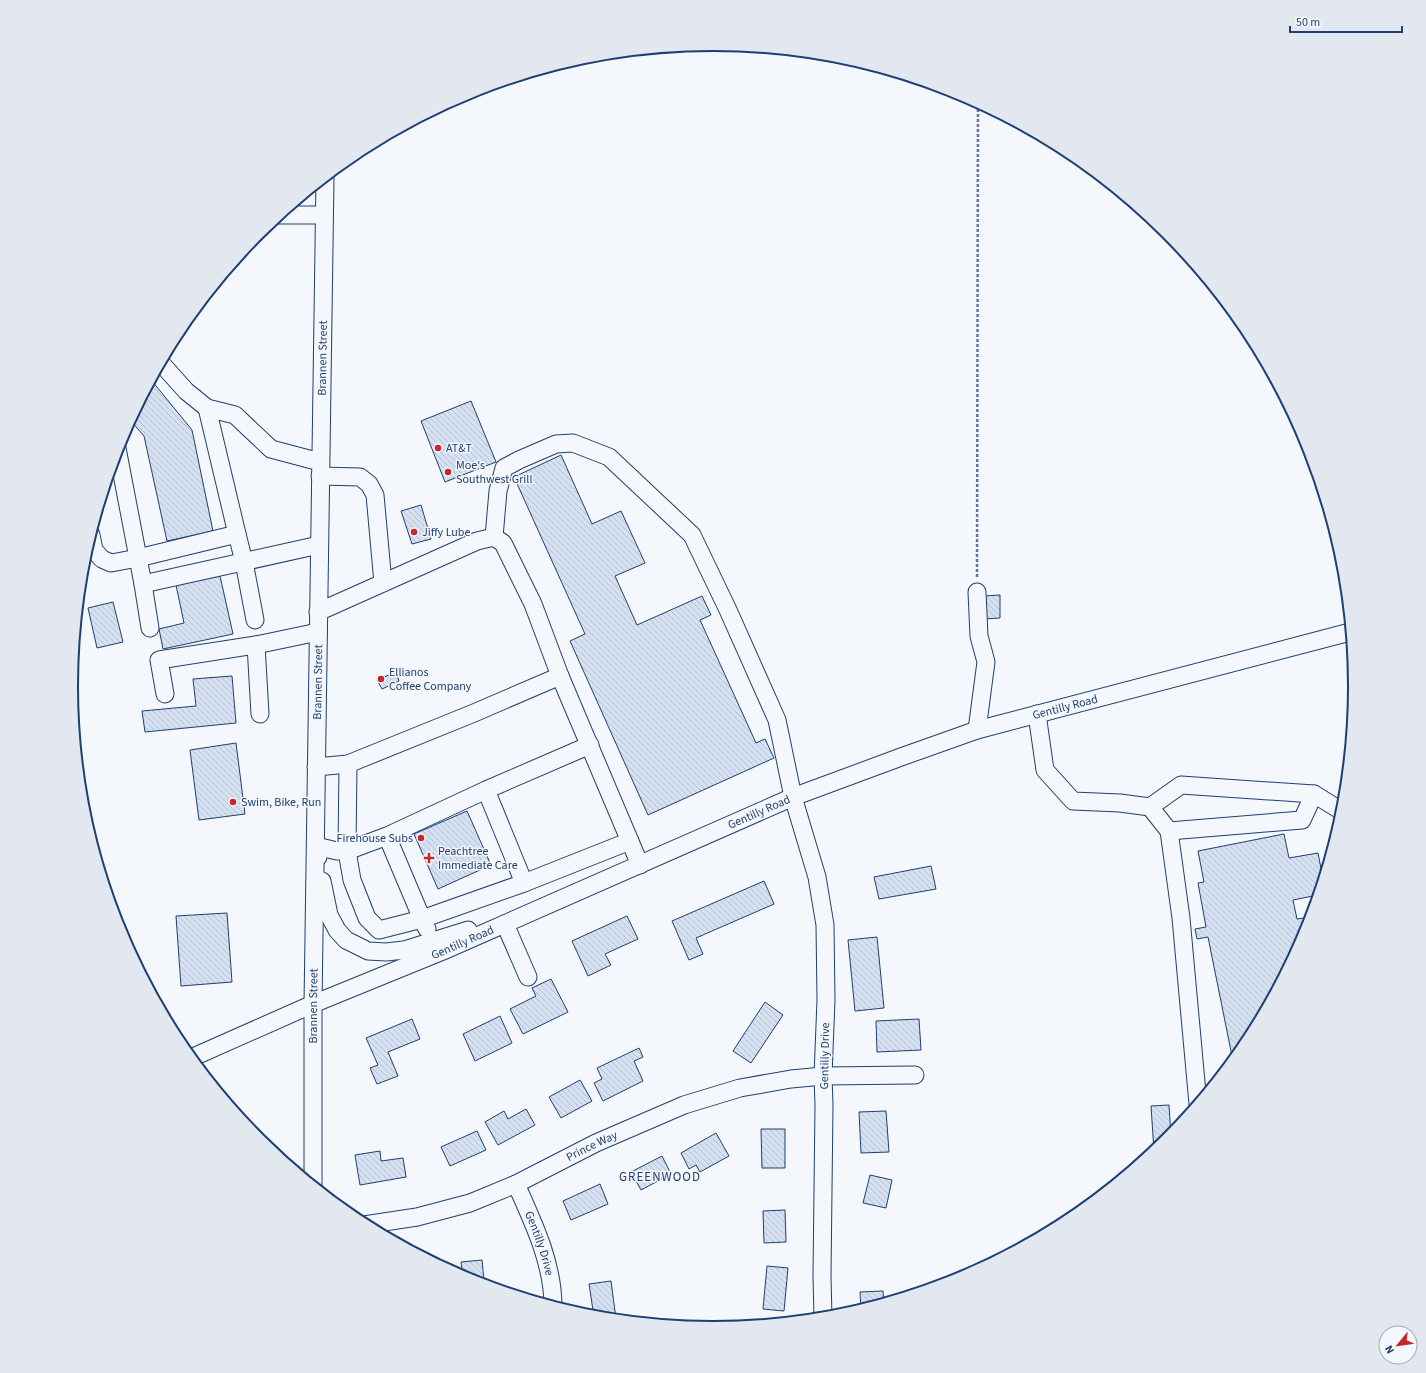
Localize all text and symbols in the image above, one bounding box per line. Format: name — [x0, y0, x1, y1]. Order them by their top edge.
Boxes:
scale bar — [1290, 8, 1402, 34]
text: 50 m — [1296, 14, 1320, 31]
street label: Brannen Street — [313, 320, 331, 396]
place label: AT&T — [446, 440, 473, 457]
marker: AT&T — [433, 443, 443, 453]
place label: Moe's Southwest Grill — [456, 457, 532, 488]
marker: Moe's Southwest Grill — [443, 467, 453, 477]
place label: Jiffy Lube — [422, 524, 471, 541]
marker: Jiffy Lube — [409, 527, 419, 537]
street label: Brannen Street — [309, 644, 327, 720]
place label: Ellianos Coffee Company — [389, 664, 472, 695]
marker: Ellianos Coffee Company — [376, 674, 386, 684]
street label: Gentilly Road — [1030, 690, 1100, 724]
street label: Gentilly Road — [725, 791, 793, 833]
place label: Swim, Bike, Run — [241, 794, 321, 811]
marker: Swim, Bike, Run — [228, 797, 238, 807]
place label: Firehouse Subs — [337, 830, 413, 847]
marker: Firehouse Subs — [416, 833, 426, 843]
place label: Peachtree Immediate Care — [438, 843, 518, 874]
marker: Peachtree Immediate Care — [423, 852, 435, 864]
street label: Gentilly Road — [428, 921, 496, 963]
street label: Brannen Street — [305, 968, 322, 1044]
street label: Gentilly Drive — [816, 1022, 834, 1090]
street label: Prince Way — [563, 1126, 620, 1165]
district label: GREENWOOD — [619, 1168, 701, 1186]
street label: Gentilly Drive — [521, 1208, 558, 1277]
north arrow — [1378, 1325, 1418, 1365]
text: N — [1381, 1343, 1398, 1356]

